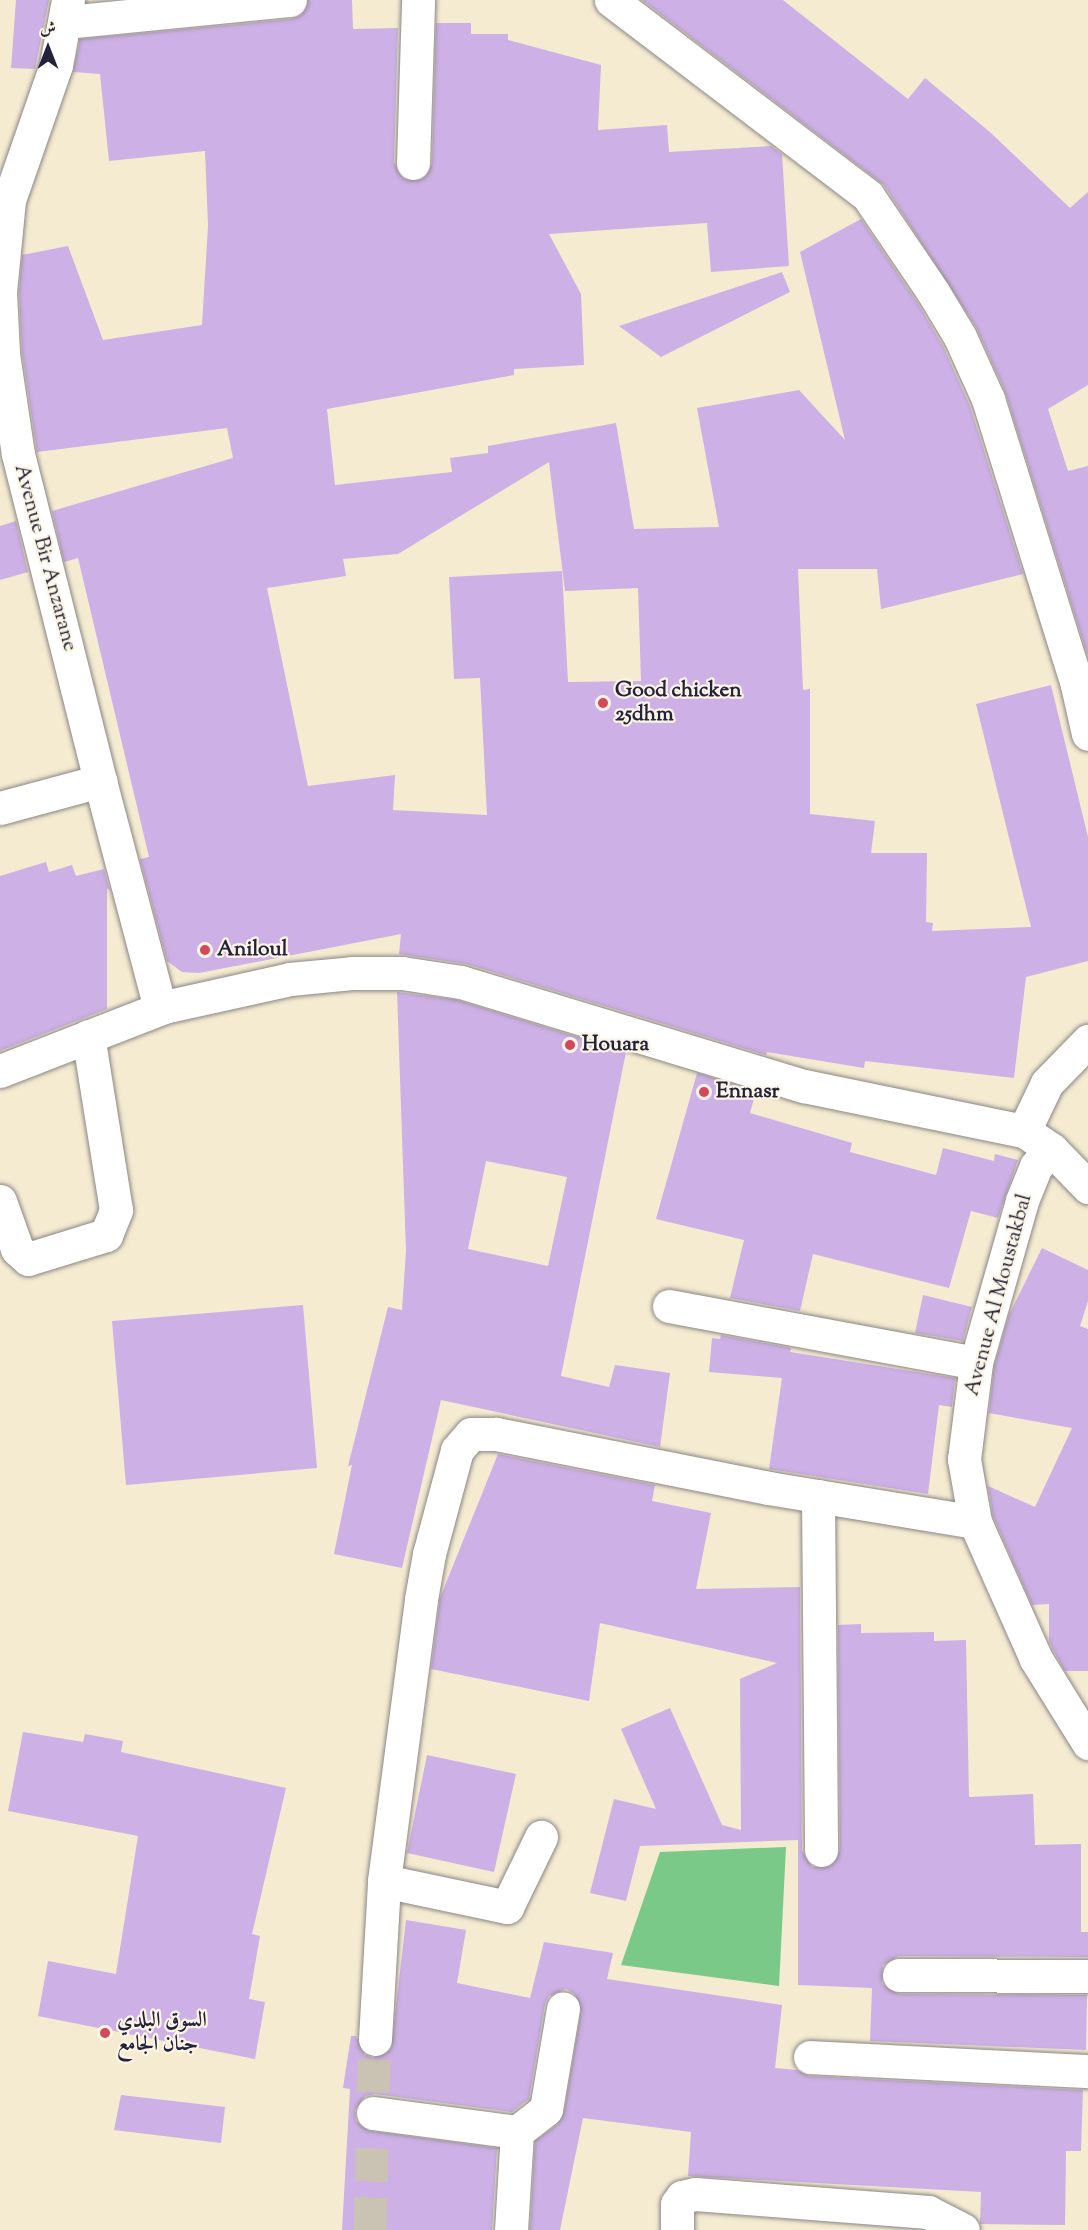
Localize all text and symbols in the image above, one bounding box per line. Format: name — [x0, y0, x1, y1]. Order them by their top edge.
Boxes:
north arrow — [18, 18, 78, 78]
text: ش — [40, 18, 56, 41]
street label: Avenue Bir Anzarane — [8, 462, 82, 654]
place label: Good chicken 25dhm — [615, 678, 742, 728]
marker: Good chicken 25dhm — [596, 696, 610, 710]
place label: Aniloul — [217, 937, 288, 963]
marker: Aniloul — [198, 943, 212, 957]
place label: Houara — [582, 1032, 649, 1058]
marker: Houara — [563, 1038, 577, 1052]
place label: Ennasr — [716, 1079, 779, 1105]
marker: Ennasr — [697, 1085, 711, 1099]
street label: Avenue Al Moustakbal — [960, 1191, 1038, 1399]
place label: السوق البلدي جنان الجامع — [117, 2008, 207, 2058]
marker: السوق البلدي جنان الجامع — [98, 2026, 112, 2040]

